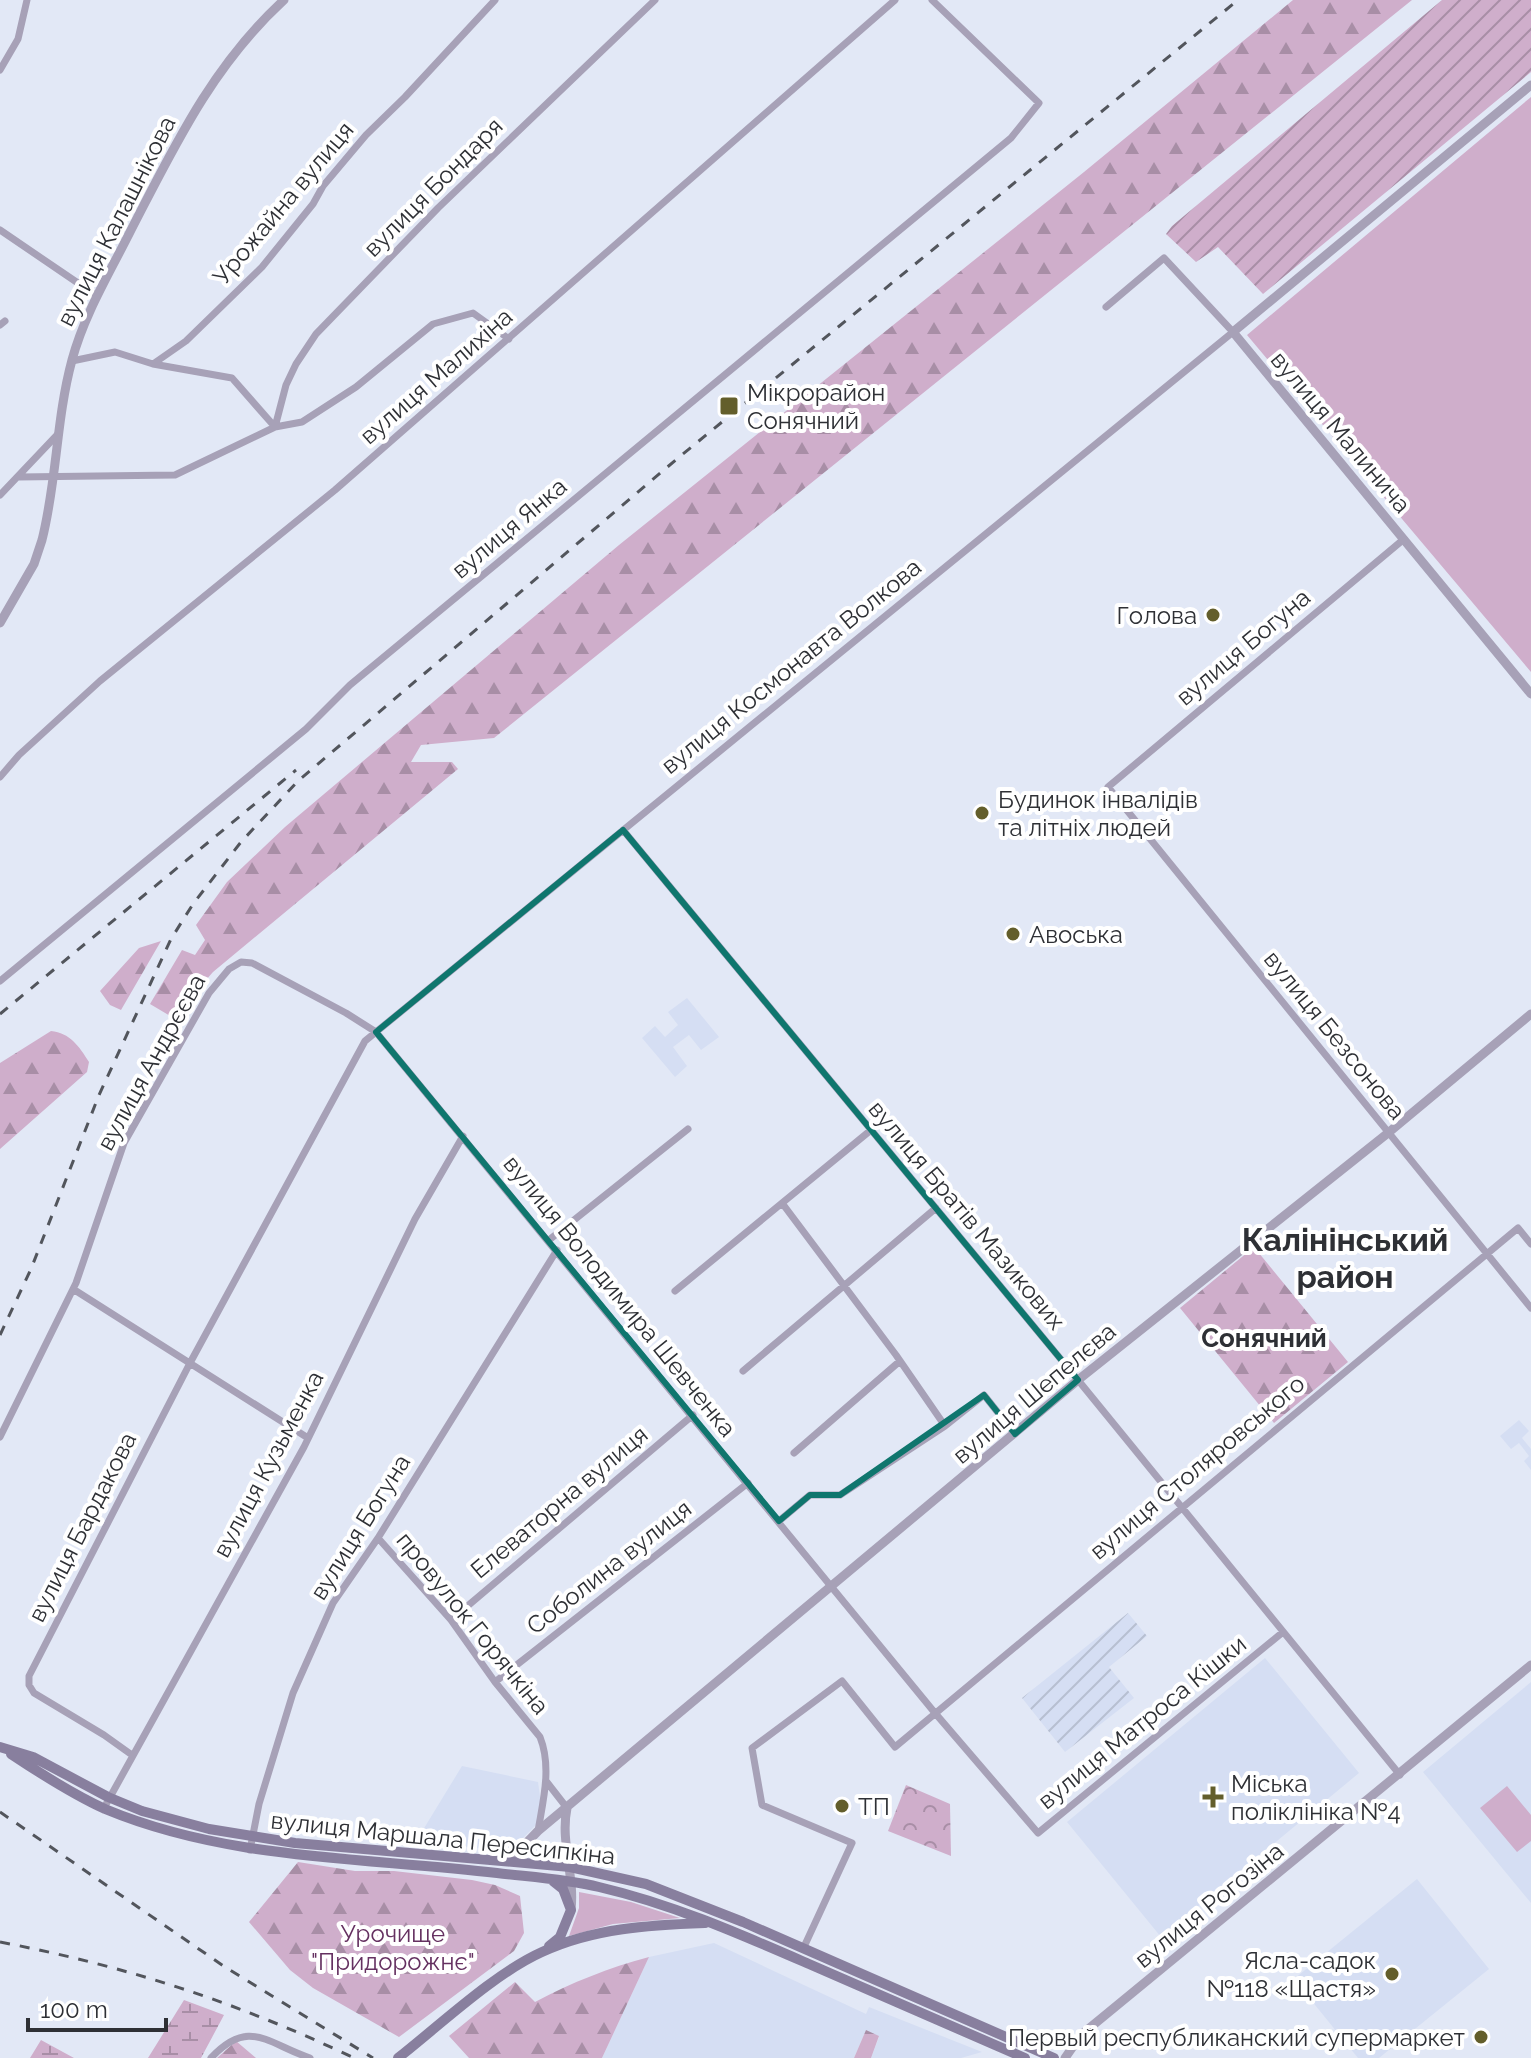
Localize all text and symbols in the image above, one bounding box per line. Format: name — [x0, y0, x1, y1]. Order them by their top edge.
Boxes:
street label: вулиця Калашнікова — [50, 111, 182, 331]
street label: вулиця Бондаря — [358, 112, 508, 262]
street label: Урожайна вулиця — [207, 116, 359, 290]
street label: вулиця Малихіна — [354, 302, 518, 450]
street label: вулиця Малинича — [1265, 345, 1417, 519]
place label: Мікрорайон Сонячний — [747, 378, 885, 435]
marker: Мікрорайон Сонячний — [718, 395, 740, 417]
street label: вулиця Янка — [446, 472, 572, 584]
street label: вулиця Космонавта Волкова — [655, 552, 927, 780]
street label: вулиця Богуна — [1170, 583, 1316, 711]
place label: Голова — [1116, 601, 1197, 630]
marker: Голова — [1204, 606, 1222, 624]
place label: Будинок інвалідів та літніх людей — [998, 785, 1198, 842]
marker: Будинок інвалідів та літніх людей — [973, 804, 991, 822]
place label: Авоська — [1029, 920, 1123, 949]
marker: Авоська — [1004, 925, 1022, 943]
street label: вулиця Безсонова — [1258, 945, 1412, 1125]
street label: вулиця Андрєєва — [91, 969, 211, 1155]
street label: вулиця Братів Мазикових — [863, 1095, 1071, 1335]
street label: вулиця Володимира Шевченка — [498, 1150, 742, 1442]
district label: Калінінський район — [1242, 1221, 1448, 1295]
street label: вулиця Шепелєва — [947, 1316, 1121, 1470]
district label: Сонячний — [1201, 1323, 1327, 1353]
street label: вулиця Кузьменка — [207, 1366, 329, 1562]
street label: вулиця Столяровського — [1084, 1369, 1310, 1565]
street label: Елеваторна вулиця — [465, 1420, 653, 1584]
street label: вулиця Бардакова — [22, 1427, 142, 1627]
street label: вулиця Богуна — [304, 1449, 416, 1605]
street label: Соболина вулиця — [521, 1494, 697, 1640]
street label: провулок Горячкіна — [391, 1526, 555, 1720]
street label: вулиця Матроса Кішки — [1032, 1629, 1252, 1815]
place label: Міська поліклініка №4 — [1231, 1769, 1401, 1826]
marker: Міська поліклініка №4 — [1202, 1786, 1224, 1808]
place label: ТП — [858, 1792, 890, 1821]
marker: ТП — [833, 1797, 851, 1815]
street label: вулиця Маршала Пересипкіна — [269, 1805, 617, 1871]
street label: вулиця Рогозіна — [1129, 1836, 1289, 1974]
park label: Урочище "Придорожнє" — [311, 1919, 475, 1976]
place label: Ясла-садок №118 «Щастя» — [1207, 1946, 1376, 2003]
marker: Ясла-садок №118 «Щастя» — [1383, 1965, 1401, 1983]
scale bar — [28, 1982, 166, 2032]
text: 100 m — [40, 1995, 108, 2024]
place label: Первый республиканский супермаркет — [1008, 2023, 1466, 2052]
marker: Первый республиканский супермаркет — [1472, 2028, 1490, 2046]

